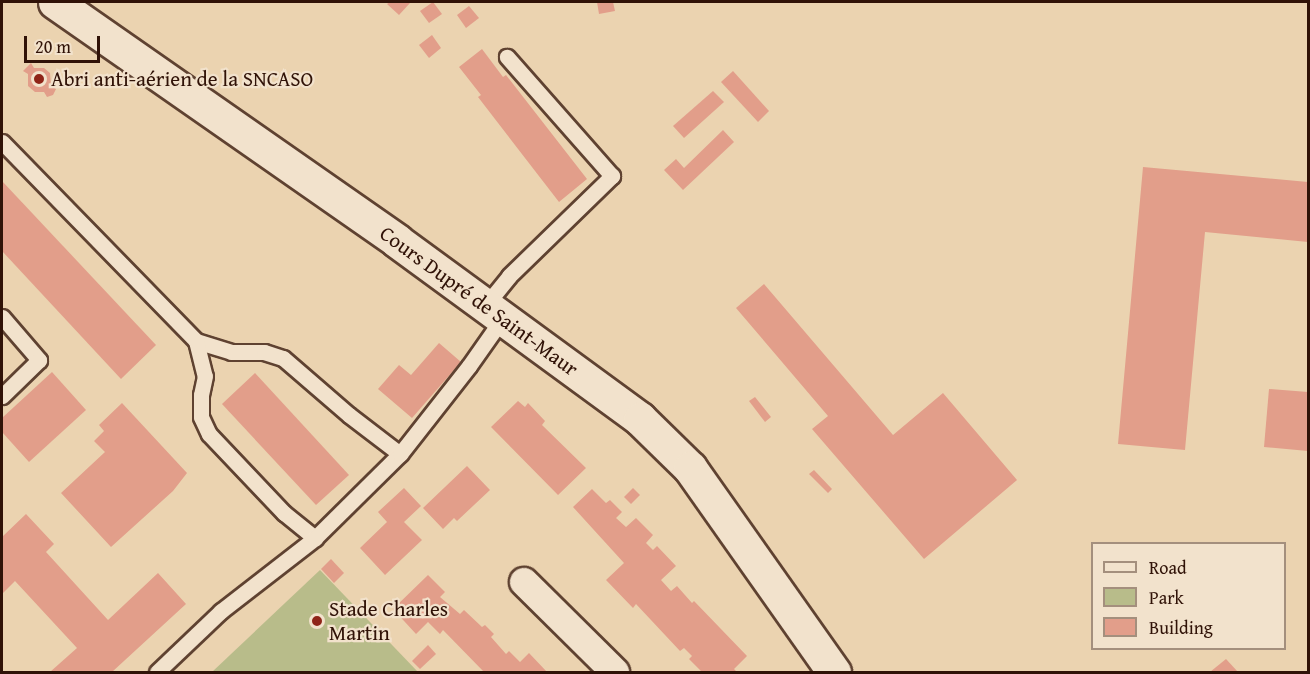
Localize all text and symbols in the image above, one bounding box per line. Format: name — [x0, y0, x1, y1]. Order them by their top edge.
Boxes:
scale bar — [27, 24, 104, 62]
text: 20 m — [35, 33, 71, 60]
place label: Abri anti-aérien de la SNCASO — [51, 66, 313, 92]
marker: Abri anti-aérien de la SNCASO — [32, 72, 46, 86]
street label: Cours Dupré de Saint-Maur — [375, 221, 583, 381]
legend — [1091, 542, 1286, 650]
text: Road — [1149, 554, 1187, 581]
text: Park — [1149, 584, 1184, 611]
place label: Stade Charles Martin — [329, 596, 448, 646]
marker: Stade Charles Martin — [310, 614, 324, 628]
text: Building — [1149, 614, 1213, 641]

